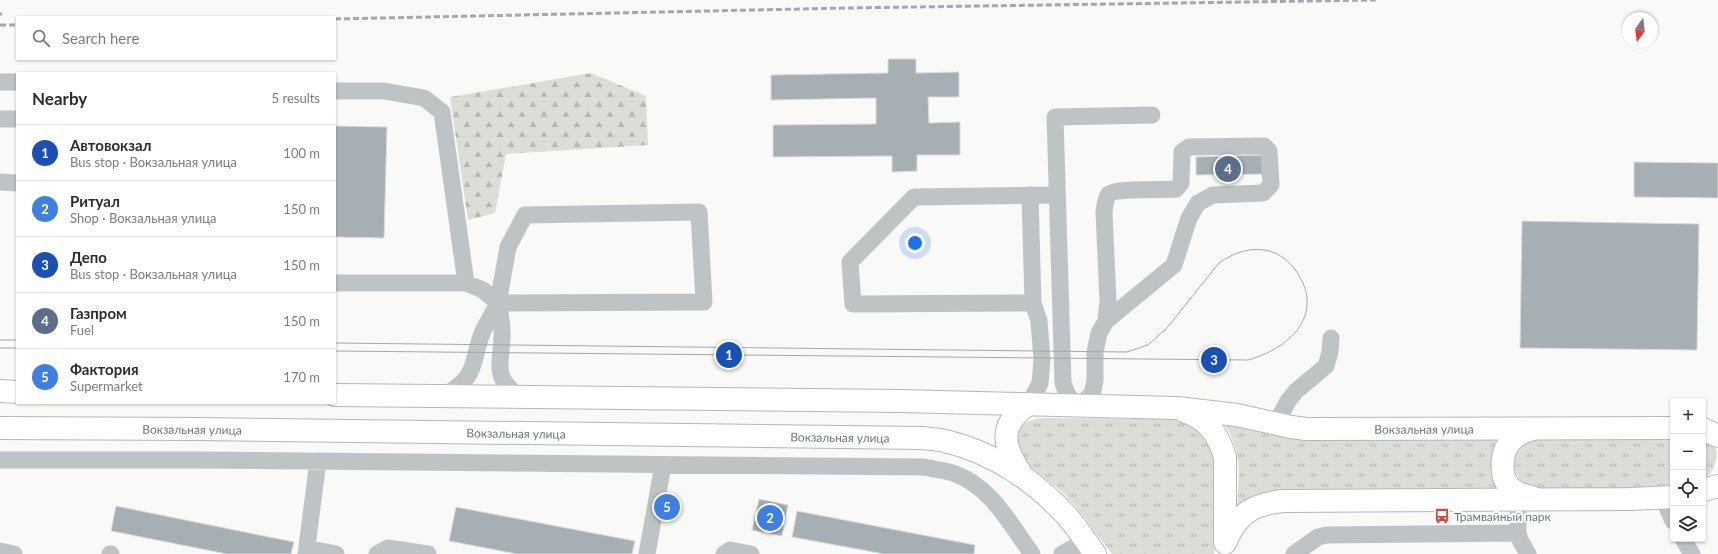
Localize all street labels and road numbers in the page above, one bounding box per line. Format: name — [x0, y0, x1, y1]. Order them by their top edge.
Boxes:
street label: Вокзальная улица — [142, 421, 242, 437]
street label: Вокзальная улица — [1374, 421, 1474, 436]
street label: Вокзальная улица — [466, 425, 566, 441]
street label: Вокзальная улица — [790, 429, 890, 445]

